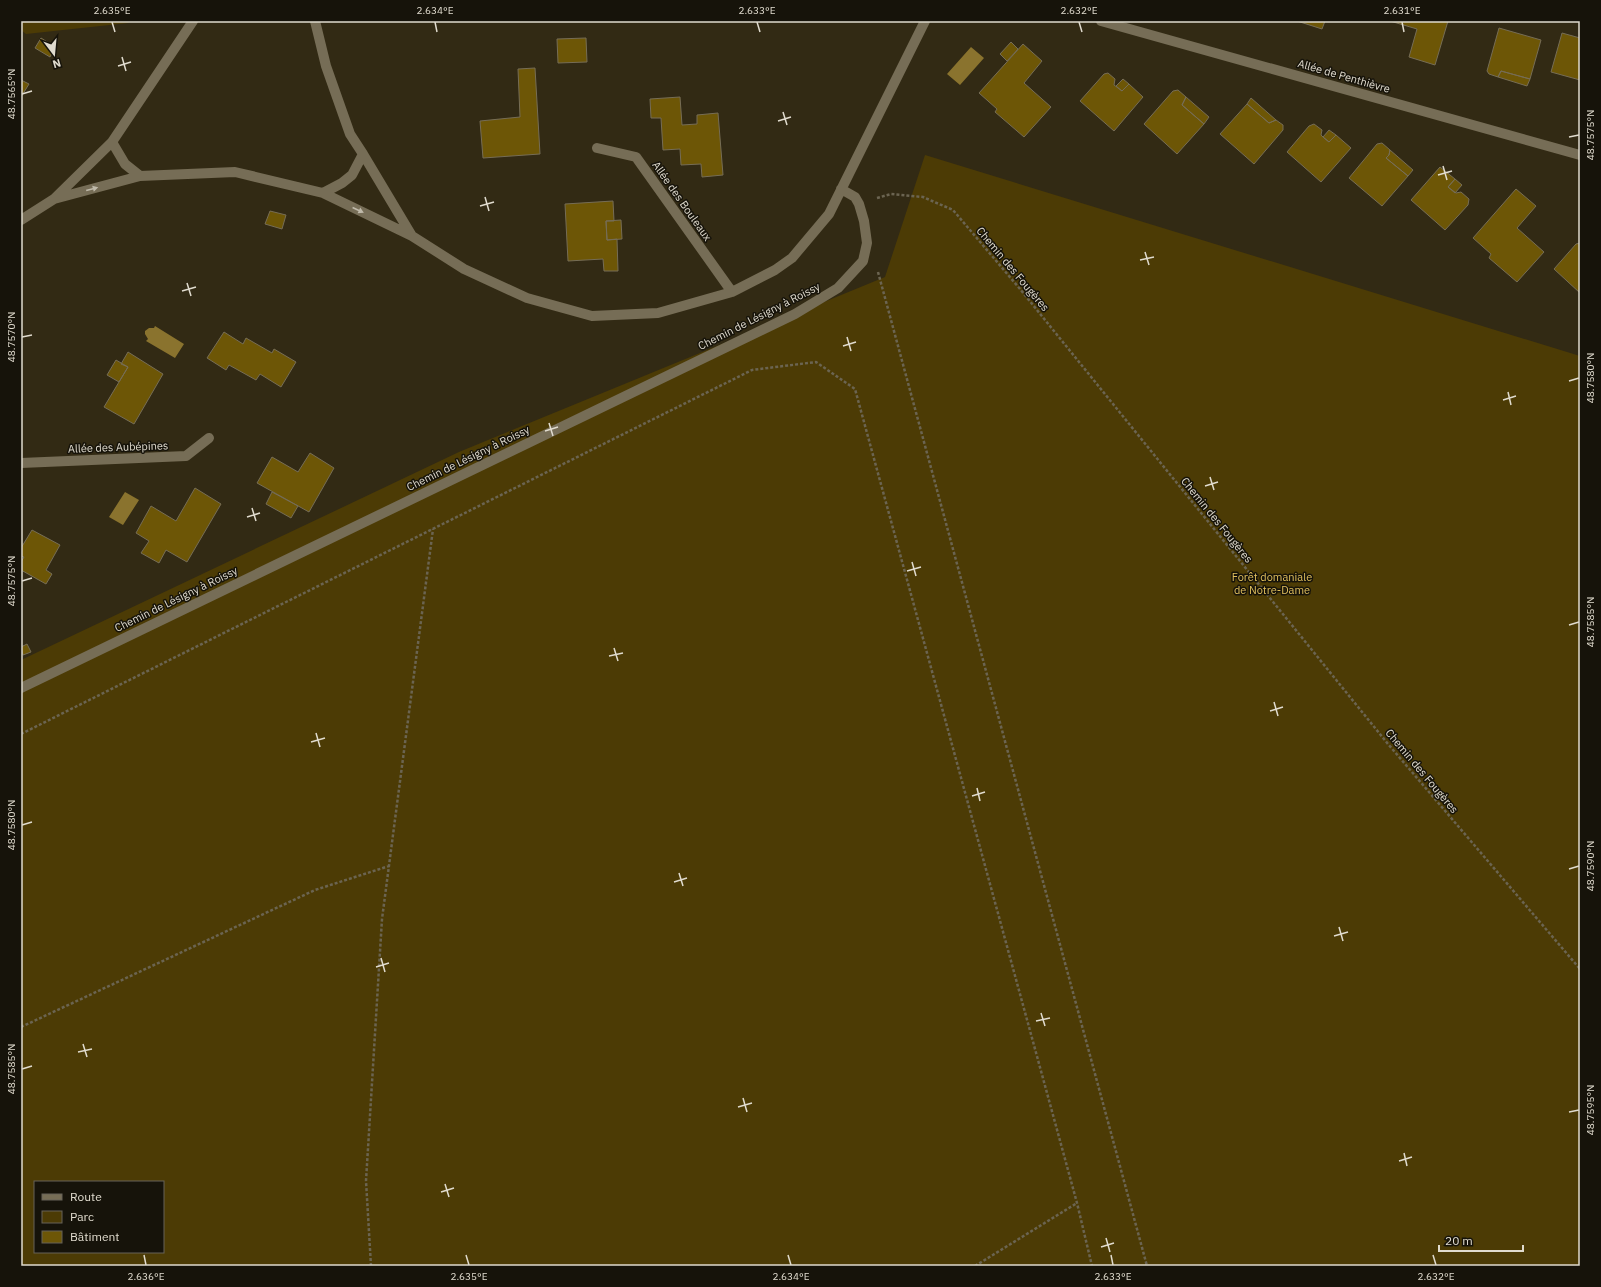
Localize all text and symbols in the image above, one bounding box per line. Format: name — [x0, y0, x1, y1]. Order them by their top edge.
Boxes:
text: 2.635°E — [93, 4, 131, 17]
text: 2.634°E — [416, 4, 454, 17]
text: 2.633°E — [738, 4, 776, 17]
text: 2.632°E — [1060, 4, 1098, 17]
text: 2.631°E — [1383, 4, 1421, 17]
north arrow — [34, 34, 74, 74]
text: N — [51, 56, 63, 71]
street label: Allée de Penthièvre — [1296, 56, 1392, 96]
text: 48.7565°N — [5, 69, 18, 119]
text: 48.7575°N — [1584, 110, 1597, 160]
street label: Allée des Bouleaux — [649, 158, 715, 244]
one-way arrow — [86, 186, 98, 192]
one-way arrow — [352, 207, 363, 213]
street label: Chemin des Fougères — [974, 224, 1052, 314]
street label: Chemin de Lésigny à Roissy — [696, 279, 823, 353]
text: 48.7570°N — [5, 312, 18, 362]
text: 48.7580°N — [1584, 353, 1597, 403]
street label: Chemin de Lésigny à Roissy — [404, 422, 532, 494]
street label: Allée des Aubépines — [68, 438, 168, 456]
street label: Chemin des Fougères — [1178, 474, 1256, 566]
text: 48.7575°N — [5, 556, 18, 606]
street label: Chemin de Lésigny à Roissy — [112, 563, 240, 635]
park label: Forêt domaniale de Notre-Dame — [1232, 570, 1312, 597]
text: 48.7585°N — [1584, 597, 1597, 647]
street label: Chemin des Fougères — [1383, 726, 1461, 816]
text: 48.7580°N — [5, 800, 18, 850]
text: 48.7590°N — [1584, 841, 1597, 891]
text: 48.7585°N — [5, 1044, 18, 1094]
text: 48.7595°N — [1584, 1085, 1597, 1135]
legend — [34, 1181, 164, 1253]
text: Route — [70, 1189, 102, 1204]
text: Parc — [70, 1209, 94, 1224]
scale bar — [1439, 1227, 1523, 1253]
text: Bâtiment — [70, 1229, 120, 1244]
text: 20 m — [1445, 1233, 1473, 1248]
text: 2.636°E — [127, 1270, 165, 1283]
text: 2.635°E — [450, 1270, 488, 1283]
text: 2.634°E — [772, 1270, 810, 1283]
text: 2.633°E — [1094, 1270, 1132, 1283]
text: 2.632°E — [1417, 1270, 1455, 1283]

